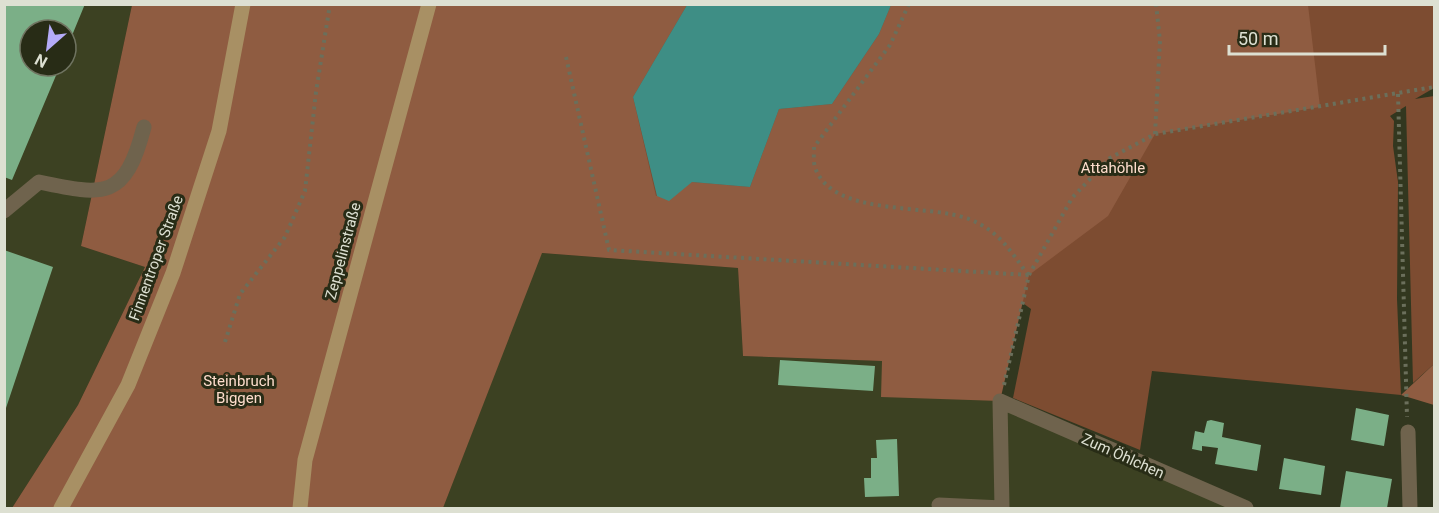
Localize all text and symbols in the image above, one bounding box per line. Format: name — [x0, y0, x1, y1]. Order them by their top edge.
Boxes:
north arrow — [18, 18, 78, 78]
scale bar — [1229, 18, 1385, 56]
text: 50 m — [1238, 28, 1278, 49]
text: N — [32, 50, 51, 72]
park label: Attahöhle — [1081, 159, 1145, 177]
street label: Finnentroper Straße — [125, 193, 187, 323]
street label: Zeppelinstraße — [321, 201, 365, 301]
park label: Steinbruch Biggen — [203, 372, 275, 407]
street label: Zum Öhlchen — [1079, 430, 1167, 482]

